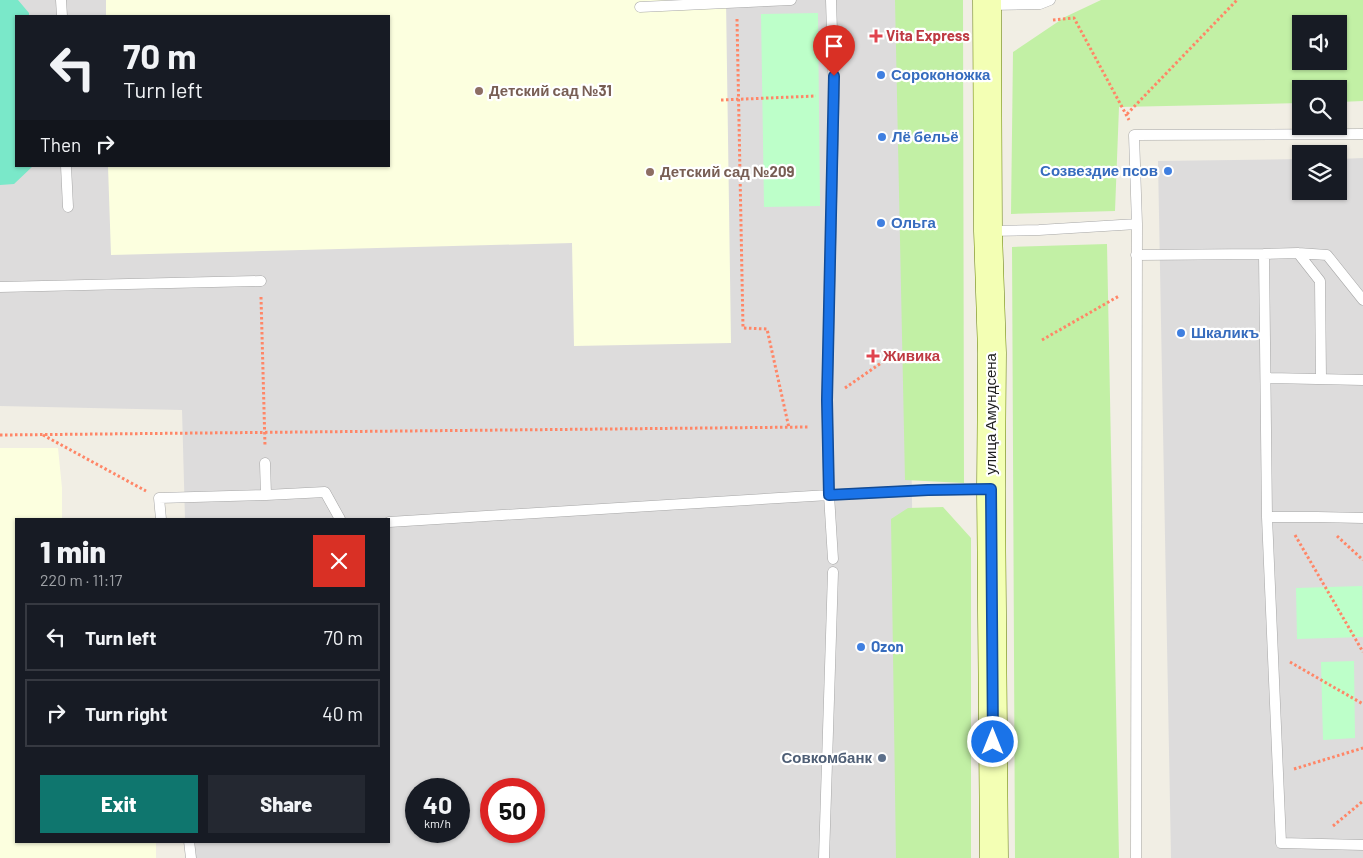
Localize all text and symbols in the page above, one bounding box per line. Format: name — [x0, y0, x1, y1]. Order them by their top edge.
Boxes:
map controls — [1292, 15, 1347, 200]
button: sound — [1292, 15, 1347, 70]
pin — [813, 25, 855, 76]
place label: Vita Express — [886, 26, 970, 44]
marker: Vita Express — [870, 30, 882, 42]
icon: arrive — [820, 32, 848, 60]
text: 70 m — [123, 34, 197, 76]
icon: left — [40, 35, 105, 100]
place label: Сороконожка — [891, 65, 991, 83]
marker: Сороконожка — [875, 69, 887, 81]
text: Turn left — [123, 76, 203, 102]
button: search — [1292, 80, 1347, 135]
place label: Детский сад №31 — [489, 81, 612, 99]
marker: Детский сад №31 — [473, 85, 485, 97]
place label: Лё бельё — [892, 127, 959, 145]
icon: right — [91, 130, 119, 158]
marker: Лё бельё — [876, 131, 888, 143]
text: Then — [40, 133, 81, 156]
button: layers — [1292, 145, 1347, 200]
place label: Созвездие псов — [1040, 161, 1158, 179]
place label: Детский сад №209 — [660, 162, 795, 180]
marker: Созвездие псов — [1162, 165, 1174, 177]
marker: Детский сад №209 — [644, 166, 656, 178]
place label: Ольга — [891, 213, 936, 231]
marker: Ольга — [875, 217, 887, 229]
place label: Шкаликъ — [1191, 323, 1259, 341]
marker: Шкаликъ — [1175, 327, 1187, 339]
place label: Живика — [882, 346, 941, 364]
marker: Живика — [867, 350, 879, 362]
street label: улица Амундсена — [981, 352, 999, 475]
text: 1 min — [40, 533, 106, 569]
button: close — [313, 535, 365, 587]
text: 220 m · 11:17 — [40, 570, 122, 589]
icon: left — [42, 623, 70, 651]
text: Turn left — [85, 626, 156, 649]
text: 70 m — [324, 626, 363, 649]
place label: Ozon — [871, 637, 904, 655]
marker: Ozon — [855, 641, 867, 653]
icon: right — [42, 699, 70, 727]
text: Turn right — [85, 702, 167, 725]
text: 40 m — [322, 702, 363, 725]
position arrow — [966, 715, 1018, 767]
place label: Совкомбанк — [781, 748, 872, 766]
marker: Совкомбанк — [876, 752, 888, 764]
button: Exit — [40, 775, 198, 833]
button: Share — [208, 775, 365, 833]
speed limit sign: 50 — [480, 778, 545, 843]
text: 40 — [423, 789, 452, 819]
text: km/h — [424, 816, 451, 830]

